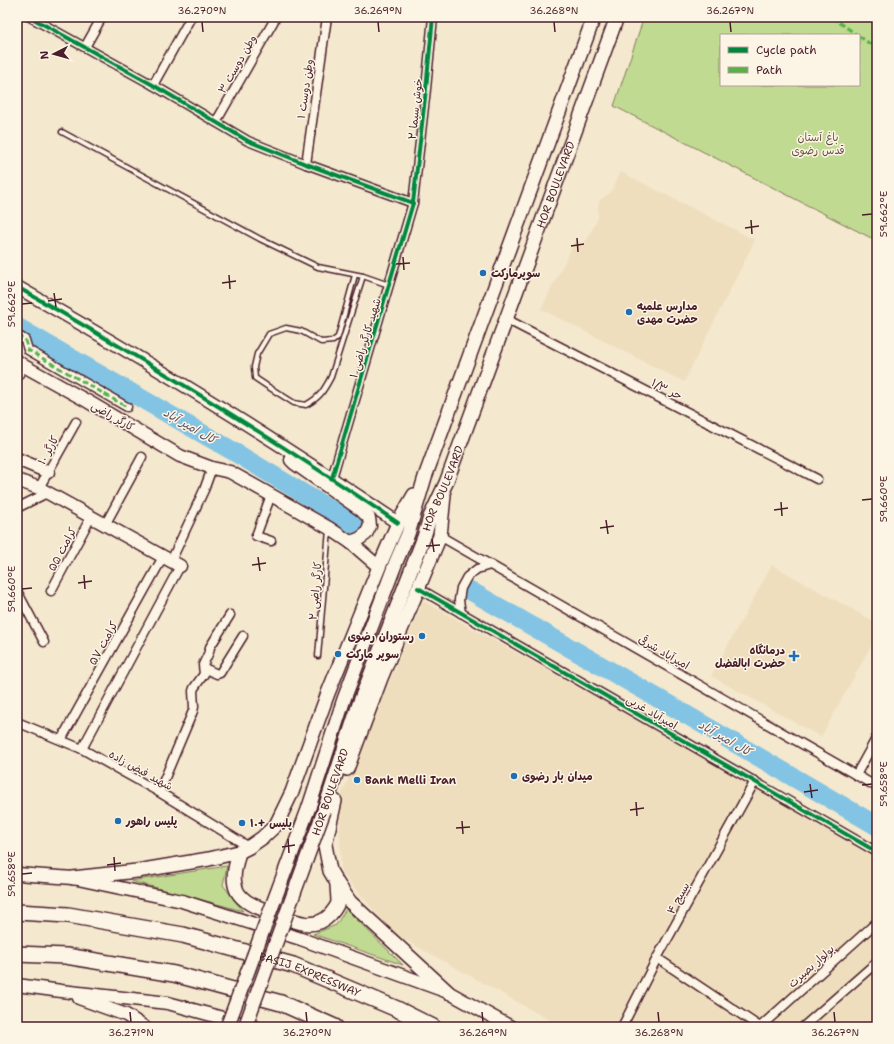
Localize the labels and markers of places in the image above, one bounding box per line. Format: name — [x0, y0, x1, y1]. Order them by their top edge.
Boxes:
place label: سوپرمارکت — [491, 266, 540, 281]
marker: سوپرمارکت — [478, 268, 488, 278]
place label: مدارس علمیه حضرت مهدی — [637, 299, 698, 327]
marker: مدارس علمیه حضرت مهدی — [624, 307, 634, 317]
place label: رستوران رضوی — [348, 629, 414, 644]
marker: رستوران رضوی — [417, 631, 427, 641]
place label: درمانگاه حضرت ابالفضل — [715, 643, 785, 671]
place label: سوپر مارکت — [346, 647, 399, 662]
marker: سوپر مارکت — [333, 649, 343, 659]
marker: درمانگاه حضرت ابالفضل — [788, 650, 800, 662]
place label: میدان بار رضوی — [522, 769, 593, 784]
marker: میدان بار رضوی — [509, 771, 519, 781]
place label: Bank Melli Iran — [365, 773, 457, 788]
marker: Bank Melli Iran — [352, 775, 362, 785]
place label: پلیس راهور — [125, 814, 178, 829]
marker: پلیس راهور — [113, 816, 123, 826]
place label: پلیس +۱۰ — [250, 816, 293, 831]
marker: پلیس +۱۰ — [237, 818, 247, 828]

